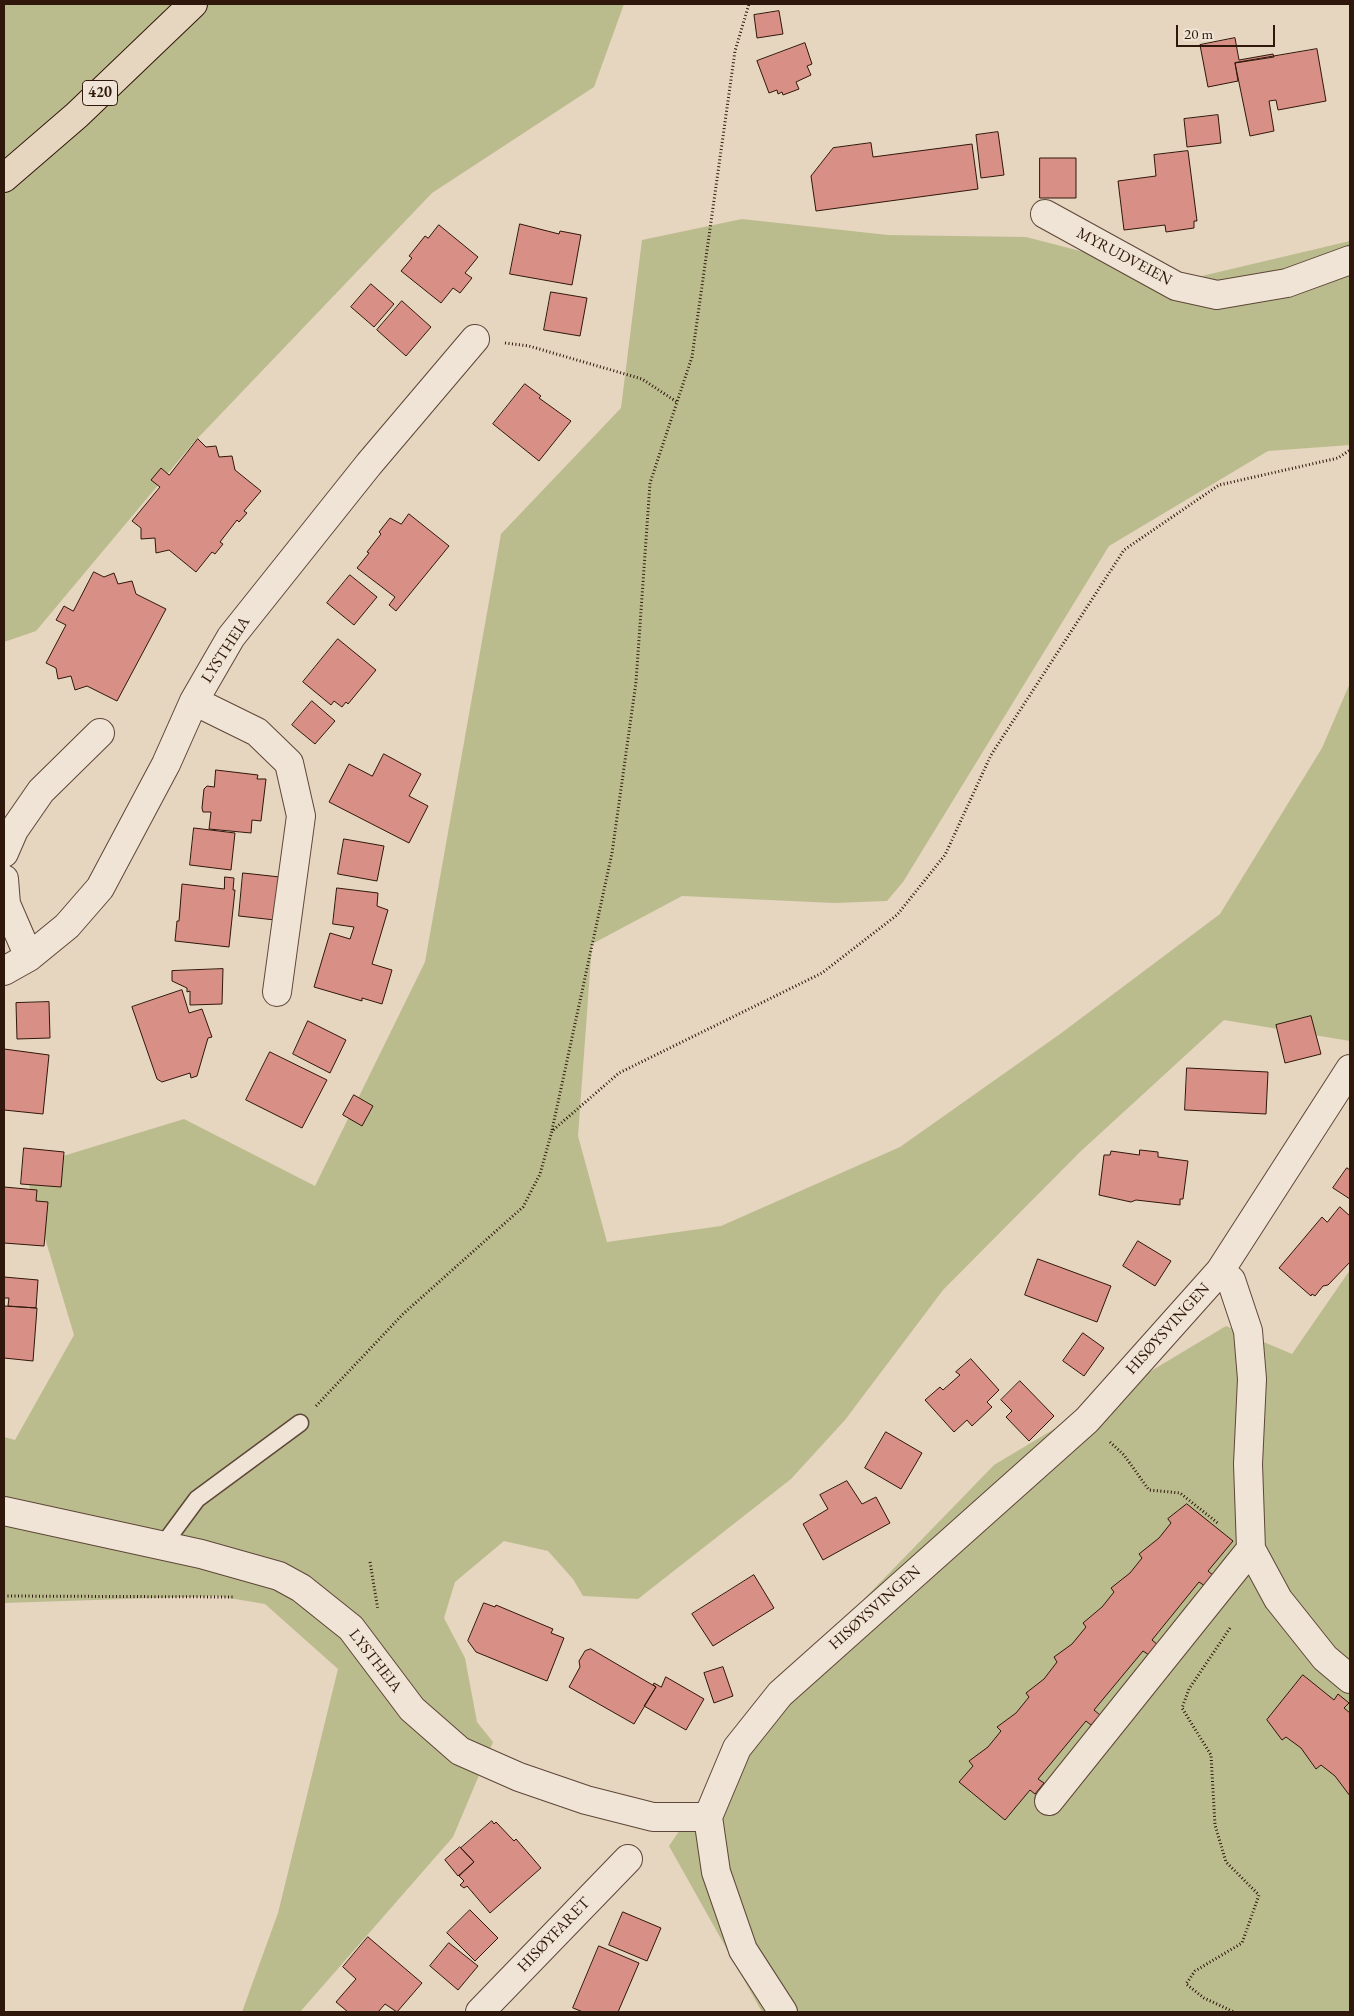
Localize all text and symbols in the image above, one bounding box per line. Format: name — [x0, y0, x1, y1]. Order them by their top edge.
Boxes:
scale bar — [1179, 15, 1278, 47]
text: 20 m — [1184, 24, 1213, 43]
road number: 420 — [82, 80, 118, 106]
street label: MYRUDVEIEN — [1073, 224, 1175, 290]
street label: LYSTHEIA — [197, 613, 255, 687]
street label: HISØYSVINGEN — [1122, 1279, 1214, 1379]
street label: HISØYSVINGEN — [825, 1562, 925, 1654]
street label: LYSTHEIA — [344, 1625, 406, 1697]
street label: HISØYFARET — [514, 1894, 594, 1976]

